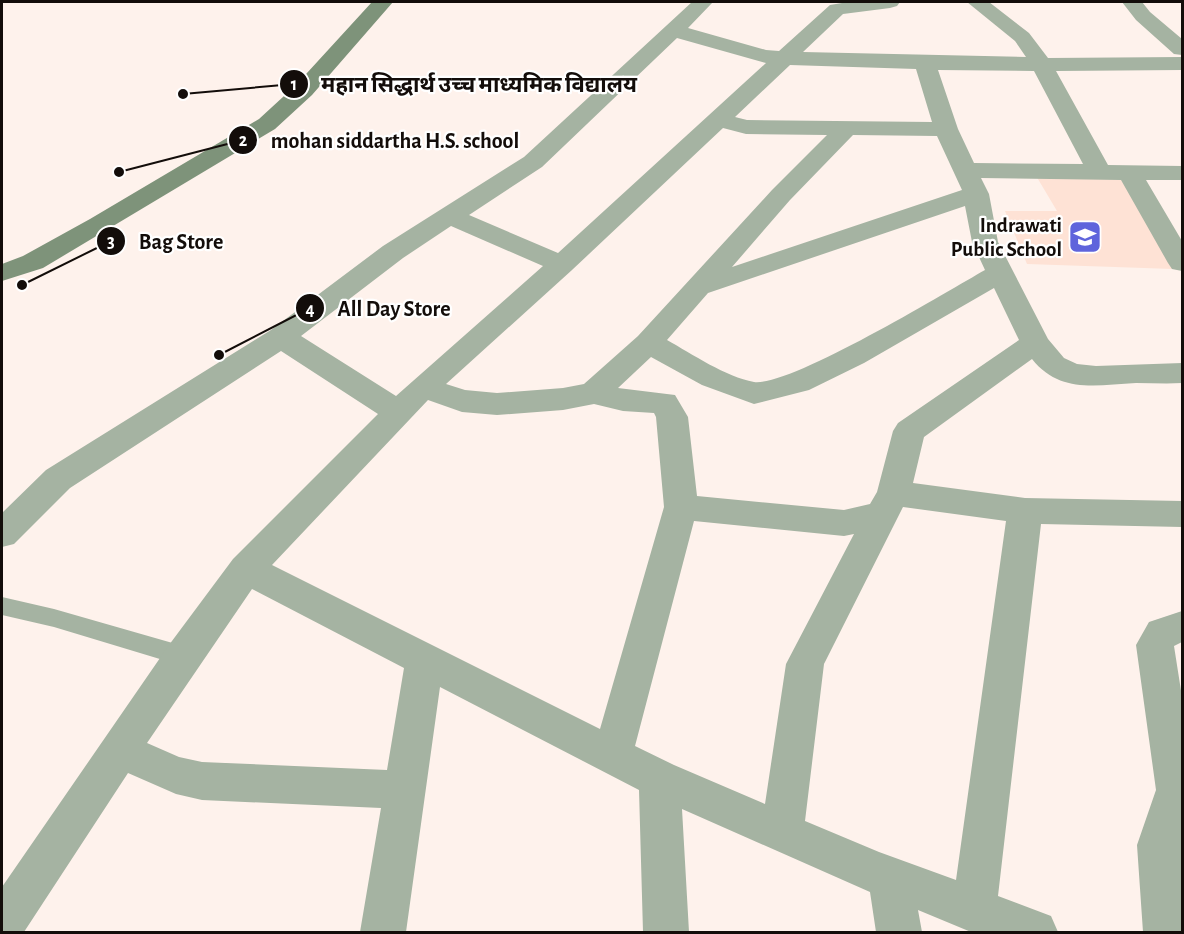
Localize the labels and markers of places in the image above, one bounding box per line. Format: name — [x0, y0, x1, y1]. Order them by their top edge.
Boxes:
callout: महान सिद्धार्थ उच्च माध्यमिक विद्यालय — [279, 64, 649, 104]
callout: mohan siddartha H.S. school — [228, 120, 531, 160]
place label: Indrawati Public School — [951, 215, 1062, 260]
school or university icon: Indrawati Public School — [1067, 219, 1103, 255]
callout: Bag Store — [96, 221, 235, 261]
callout: All Day Store — [295, 288, 462, 328]

